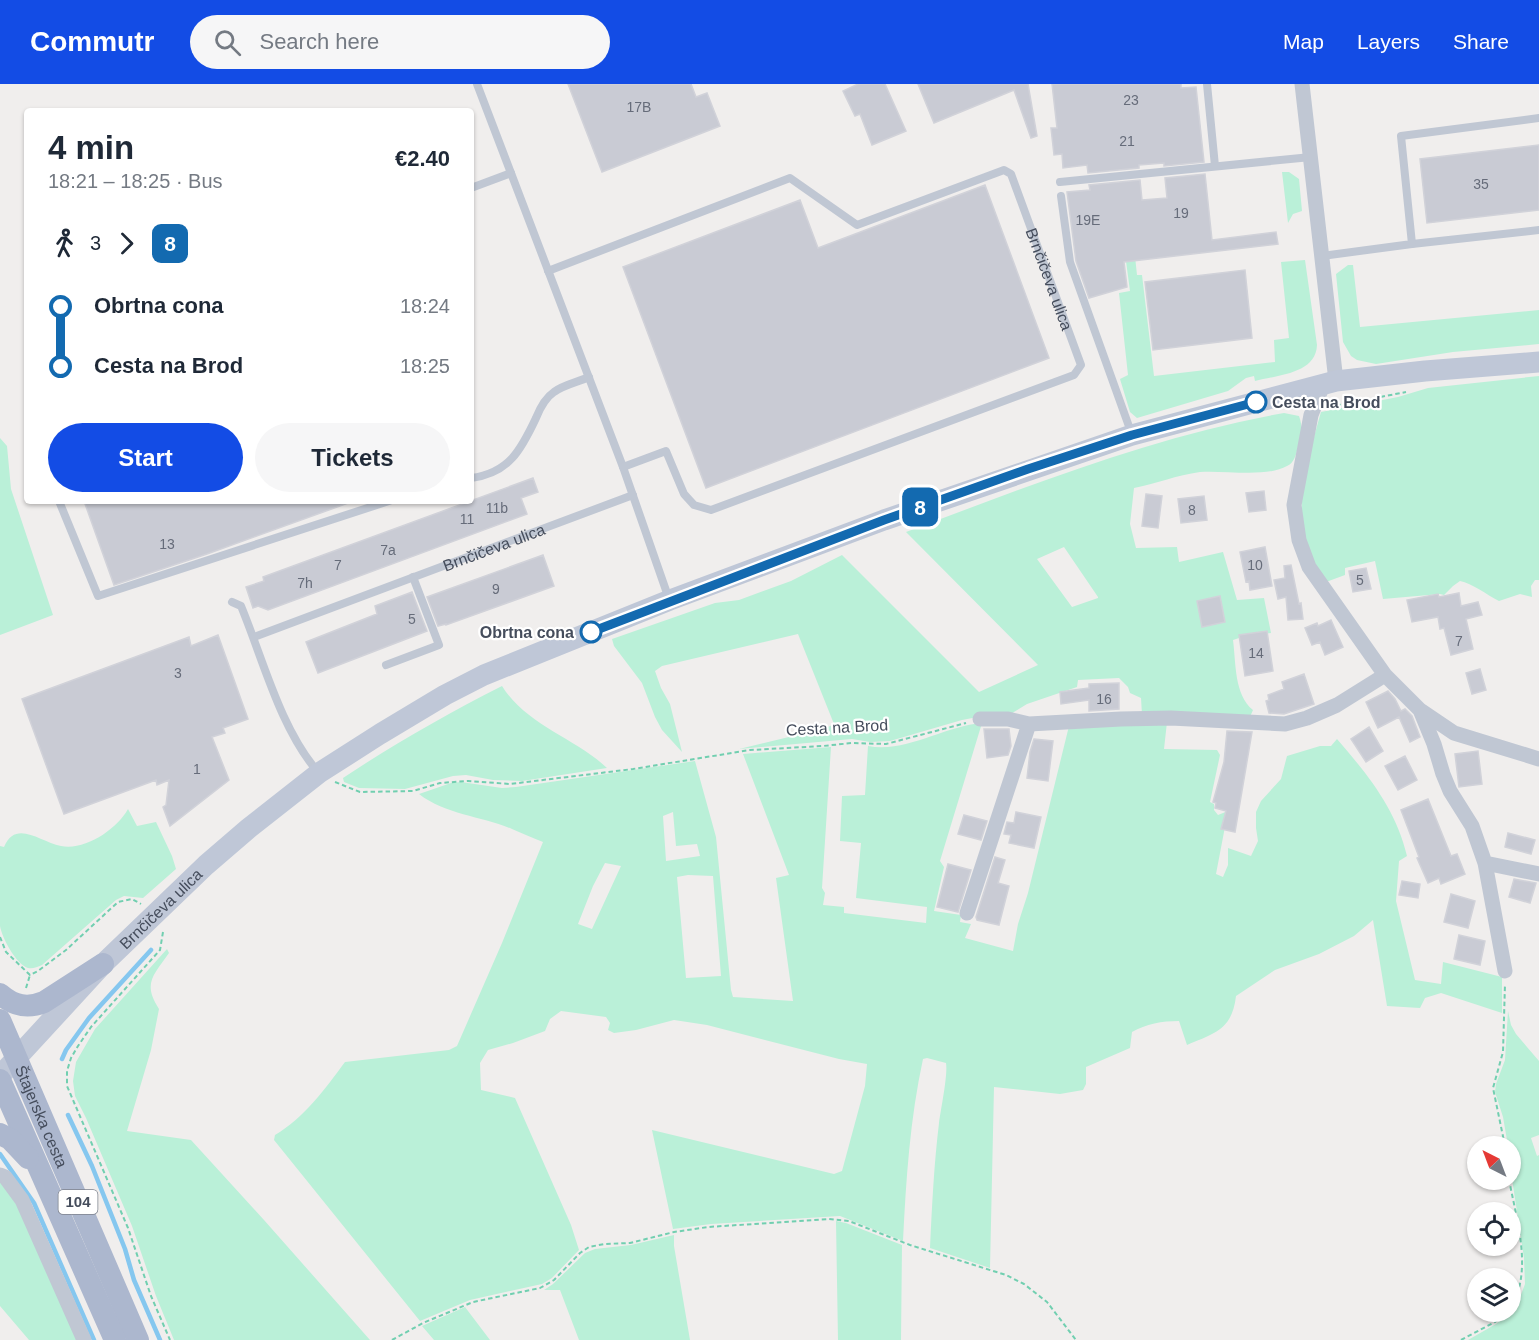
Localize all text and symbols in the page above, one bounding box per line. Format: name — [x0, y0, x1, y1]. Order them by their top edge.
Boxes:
search box — [190, 15, 610, 69]
text: Commutr — [30, 26, 154, 57]
icon: search — [211, 26, 244, 59]
text: Search here — [259, 29, 379, 54]
text: Map — [1283, 30, 1324, 53]
text: Layers — [1357, 30, 1420, 53]
text: Share — [1453, 30, 1509, 53]
house number: 23 — [1123, 92, 1139, 108]
house number: 17B — [627, 99, 651, 115]
text: 4 min — [48, 129, 134, 166]
house number: 21 — [1119, 133, 1135, 149]
text: €2.40 — [395, 146, 450, 171]
text: 18:21 – 18:25 · Bus — [48, 170, 223, 192]
house number: 35 — [1473, 176, 1489, 192]
house number: 19 — [1173, 205, 1189, 221]
house number: 19E — [1076, 212, 1100, 228]
street label: Brnčičeva ulica — [1023, 226, 1076, 333]
icon: walk — [48, 227, 81, 260]
icon: forward — [110, 227, 143, 260]
text: 3 — [90, 232, 101, 254]
text: 8 — [164, 232, 176, 255]
text: Obrtna cona — [94, 293, 224, 318]
text: 18:24 — [400, 295, 450, 317]
text: Cesta na Brod — [94, 353, 243, 378]
text: 18:25 — [400, 355, 450, 377]
marker: Cesta na Brod — [1245, 391, 1267, 413]
place label: Cesta na Brod — [1272, 394, 1380, 411]
button: Start — [48, 423, 243, 492]
button: Tickets — [255, 423, 450, 492]
line badge: 8 — [900, 488, 940, 526]
text: 8 — [914, 496, 926, 519]
house number: 11b — [486, 500, 508, 516]
house number: 8 — [1188, 502, 1196, 518]
house number: 11 — [460, 511, 474, 527]
street label: Brnčičeva ulica — [441, 521, 547, 574]
house number: 13 — [159, 536, 175, 552]
house number: 7a — [380, 542, 396, 558]
house number: 7 — [334, 557, 342, 573]
house number: 10 — [1247, 557, 1263, 573]
house number: 5 — [1356, 572, 1364, 588]
house number: 7h — [297, 575, 313, 591]
house number: 9 — [492, 581, 500, 597]
house number: 5 — [408, 611, 416, 627]
marker: Obrtna cona — [580, 621, 602, 643]
place label: Obrtna cona — [480, 624, 574, 641]
house number: 7 — [1455, 633, 1463, 649]
house number: 14 — [1248, 645, 1264, 661]
house number: 3 — [174, 665, 182, 681]
house number: 16 — [1096, 691, 1112, 707]
street label: Cesta na Brod — [786, 716, 889, 739]
house number: 1 — [193, 761, 201, 777]
street label: Brnčičeva ulica — [116, 866, 206, 952]
street label: Štajerska cesta — [12, 1063, 71, 1170]
north arrow — [1467, 1136, 1521, 1190]
map controls — [1467, 1136, 1521, 1322]
road number: 104 — [58, 1190, 98, 1214]
button: locate — [1467, 1202, 1521, 1256]
button: layers — [1467, 1268, 1521, 1322]

